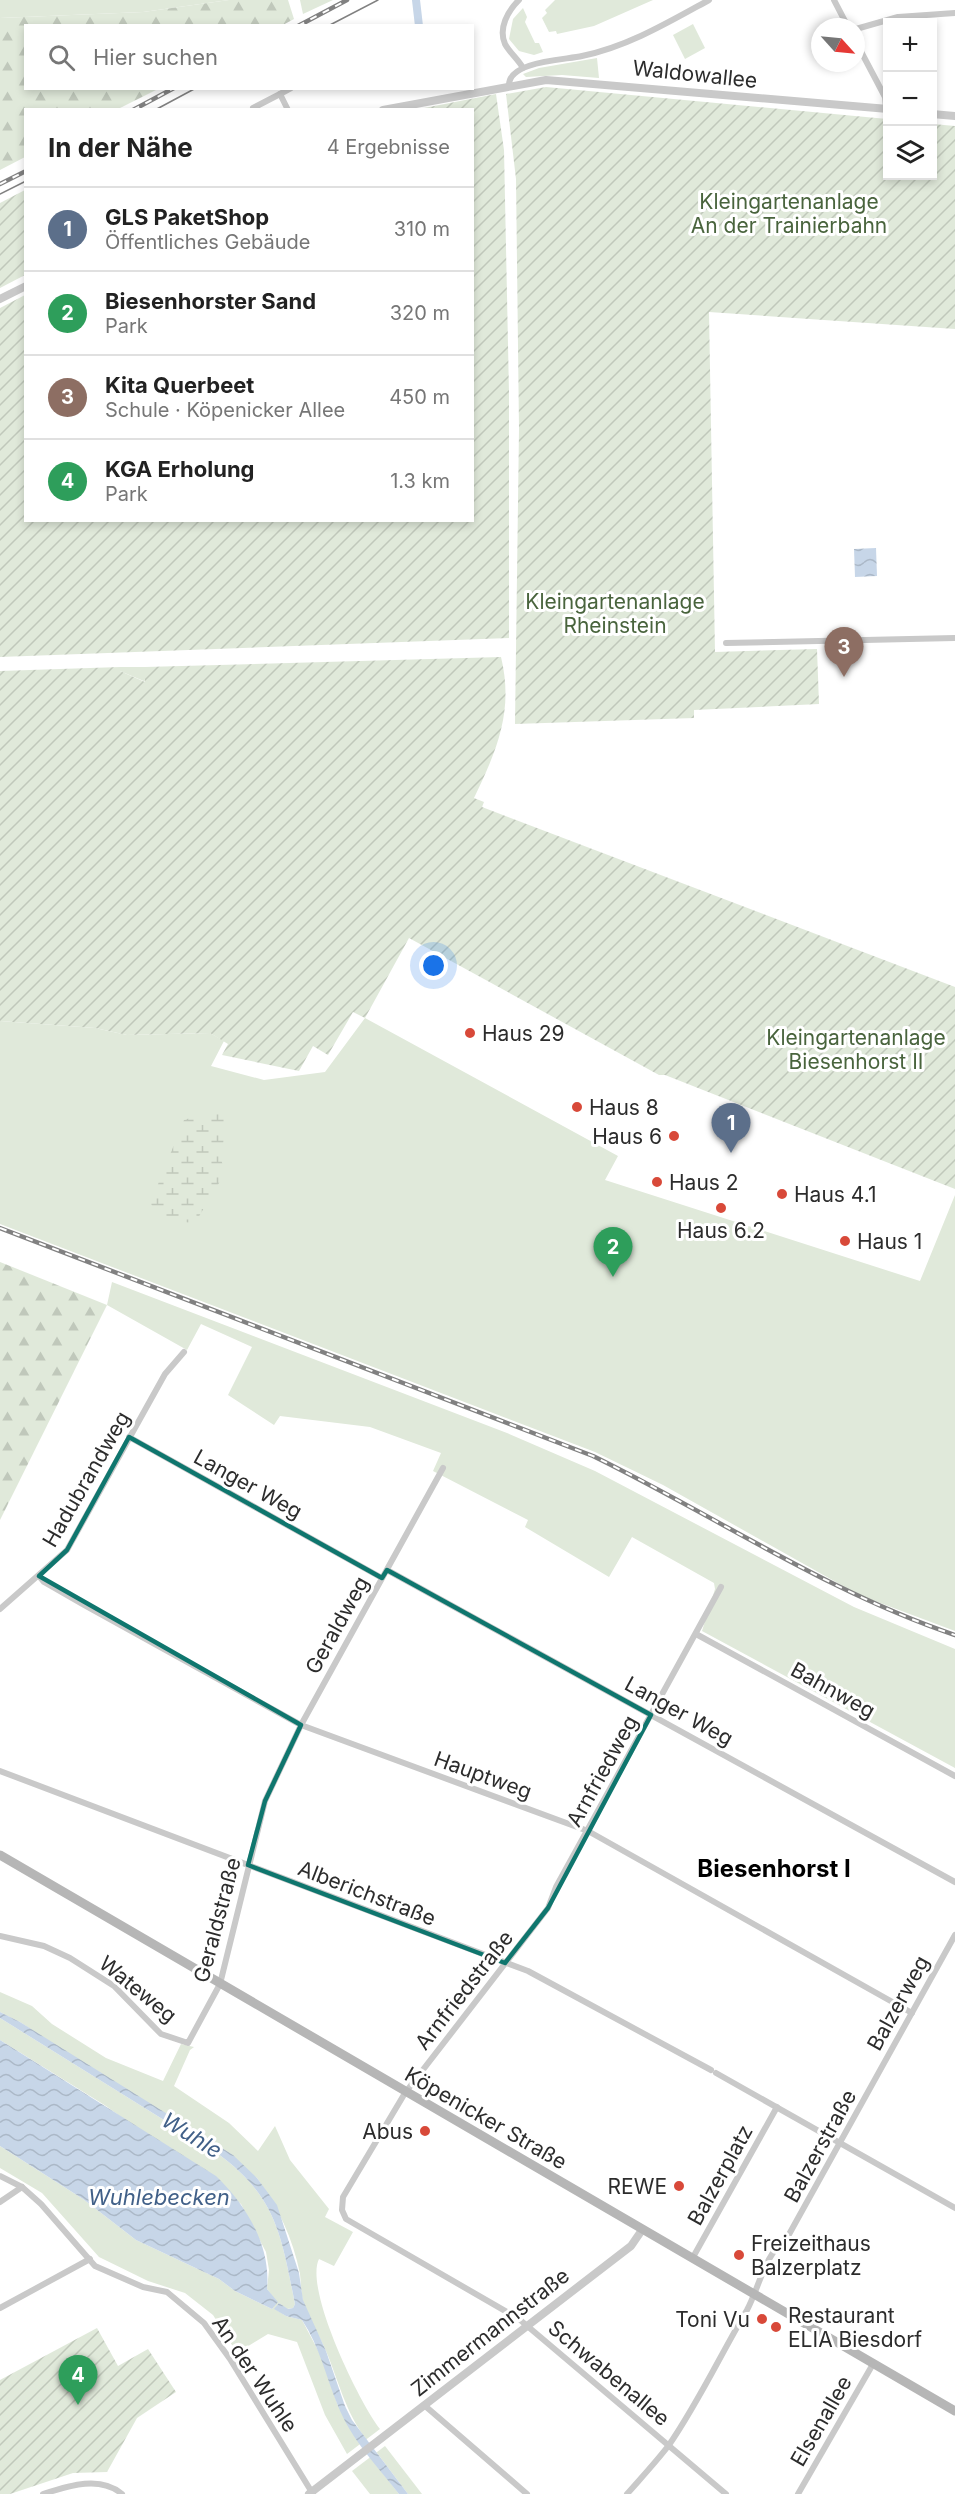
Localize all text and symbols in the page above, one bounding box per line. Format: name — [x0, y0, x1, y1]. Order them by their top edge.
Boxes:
north arrow — [811, 18, 865, 72]
map controls — [883, 18, 937, 180]
button: + — [883, 18, 937, 72]
search box — [24, 24, 474, 90]
icon: search — [45, 41, 78, 74]
text: Hier suchen — [93, 44, 218, 70]
street label: Waldowallee — [631, 55, 759, 93]
button: − — [883, 72, 937, 126]
button: layers — [883, 126, 937, 180]
text: In der Nähe — [48, 132, 193, 163]
text: 4 Ergebnisse — [327, 135, 450, 159]
park label: Kleingartenanlage An der Trainierbahn — [691, 189, 887, 238]
text: GLS PaketShop — [105, 204, 269, 230]
text: 1 — [63, 217, 72, 241]
text: 310 m — [394, 217, 450, 241]
text: Öffentliches Gebäude — [105, 230, 311, 254]
text: Biesenhorster Sand — [105, 288, 316, 314]
text: 2 — [61, 301, 74, 325]
text: 320 m — [390, 301, 450, 325]
text: Park — [105, 314, 148, 338]
text: Kita Querbeet — [105, 372, 254, 398]
text: 3 — [61, 385, 74, 409]
text: 450 m — [389, 385, 450, 409]
text: Schule · Köpenicker Allee — [105, 398, 345, 422]
text: KGA Erholung — [105, 456, 255, 482]
text: 4 — [61, 469, 74, 493]
text: 1.3 km — [390, 469, 450, 493]
text: Park — [105, 482, 148, 506]
park label: Kleingartenanlage Rheinstein — [525, 589, 705, 638]
pin: 3 — [824, 628, 864, 677]
your location — [419, 951, 448, 980]
place label: Haus 29 — [482, 1021, 565, 1046]
park label: Kleingartenanlage Biesenhorst II — [766, 1025, 946, 1074]
marker: Haus 29 — [463, 1026, 477, 1040]
place label: Haus 8 — [589, 1095, 659, 1120]
marker: Haus 8 — [570, 1100, 584, 1114]
pin: 1 — [712, 1104, 750, 1153]
place label: Haus 6 — [592, 1124, 662, 1149]
marker: Haus 6 — [667, 1129, 681, 1143]
place label: Haus 2 — [669, 1170, 739, 1195]
marker: Haus 2 — [650, 1175, 664, 1189]
place label: Haus 4.1 — [794, 1182, 876, 1207]
marker: Haus 4.1 — [775, 1187, 789, 1201]
marker: Haus 6.2 — [714, 1201, 728, 1215]
place label: Haus 6.2 — [677, 1218, 765, 1243]
pin: 2 — [594, 1228, 632, 1277]
place label: Haus 1 — [857, 1229, 922, 1254]
marker: Haus 1 — [838, 1234, 852, 1248]
street label: Hadubrandweg — [37, 1407, 135, 1551]
street label: Langer Weg — [190, 1444, 306, 1524]
street label: Geraldweg — [300, 1572, 374, 1678]
street label: Bahnweg — [787, 1657, 879, 1723]
street label: Langer Weg — [621, 1671, 737, 1751]
street label: Arnfriedweg — [561, 1711, 643, 1831]
street label: Hauptweg — [431, 1746, 535, 1804]
district label: Biesenhorst I — [697, 1854, 851, 1883]
street label: Geraldstraße — [188, 1855, 246, 1985]
street label: Alberichstraße — [295, 1855, 439, 1931]
street label: Arnfriedstraße — [410, 1925, 518, 2055]
street label: Wateweg — [94, 1950, 182, 2028]
street label: Balzerweg — [862, 1951, 934, 2055]
street label: Köpenicker Straße — [401, 2061, 571, 2175]
street label: Balzerstraße — [779, 2085, 861, 2207]
water label: Wuhle — [157, 2107, 227, 2163]
place label: Abus — [362, 2119, 413, 2144]
street label: Balzerplatz — [682, 2121, 758, 2229]
marker: Abus — [418, 2124, 432, 2138]
place label: REWE — [608, 2174, 667, 2199]
marker: REWE — [672, 2179, 686, 2193]
water label: Wuhlebecken — [88, 2184, 230, 2210]
place label: Freizeithaus Balzerplatz — [751, 2231, 871, 2280]
marker: Freizeithaus Balzerplatz — [732, 2248, 746, 2262]
street label: Zimmermannstraße — [406, 2263, 574, 2401]
place label: Restaurant ELIA Biesdorf — [788, 2303, 922, 2352]
place label: Toni Vu — [675, 2307, 750, 2332]
street label: An der Wuhle — [207, 2311, 303, 2437]
marker: Toni Vu — [755, 2312, 769, 2326]
street label: Schwabenallee — [543, 2315, 675, 2431]
marker: Restaurant ELIA Biesdorf — [769, 2320, 783, 2334]
pin: 4 — [58, 2356, 98, 2405]
street label: Elsenallee — [785, 2371, 857, 2471]

